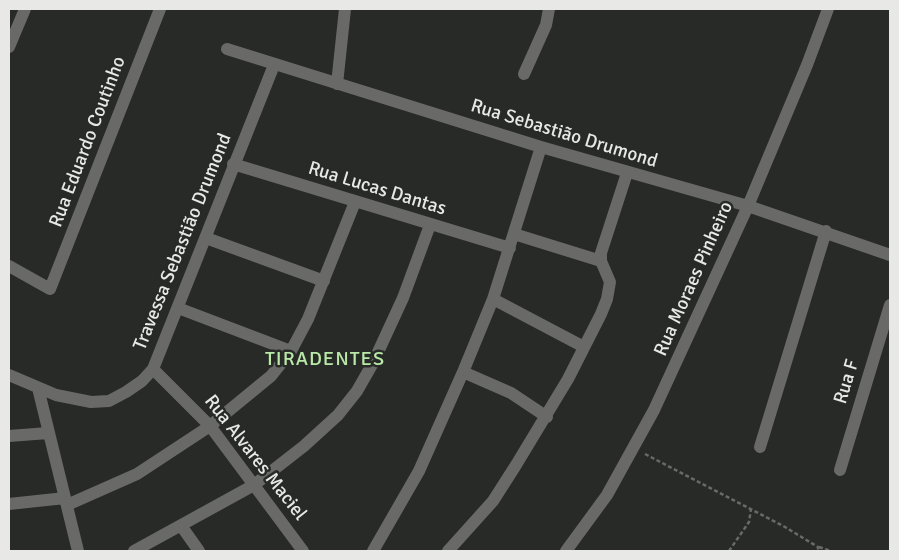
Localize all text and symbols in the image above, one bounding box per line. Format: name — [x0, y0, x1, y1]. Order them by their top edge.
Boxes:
street label: Rua Eduardo Coutinho — [45, 53, 131, 231]
street label: Rua Sebastião Drumond — [468, 95, 660, 173]
street label: Travessa Sebastião Drumond — [129, 130, 237, 354]
street label: Rua Lucas Dantas — [305, 157, 449, 221]
street label: Rua Moraes Pinheiro — [650, 198, 738, 360]
district label: TIRADENTES — [264, 348, 386, 372]
street label: Rua F — [830, 357, 864, 407]
street label: Rua Alvares Maciel — [199, 391, 311, 525]

